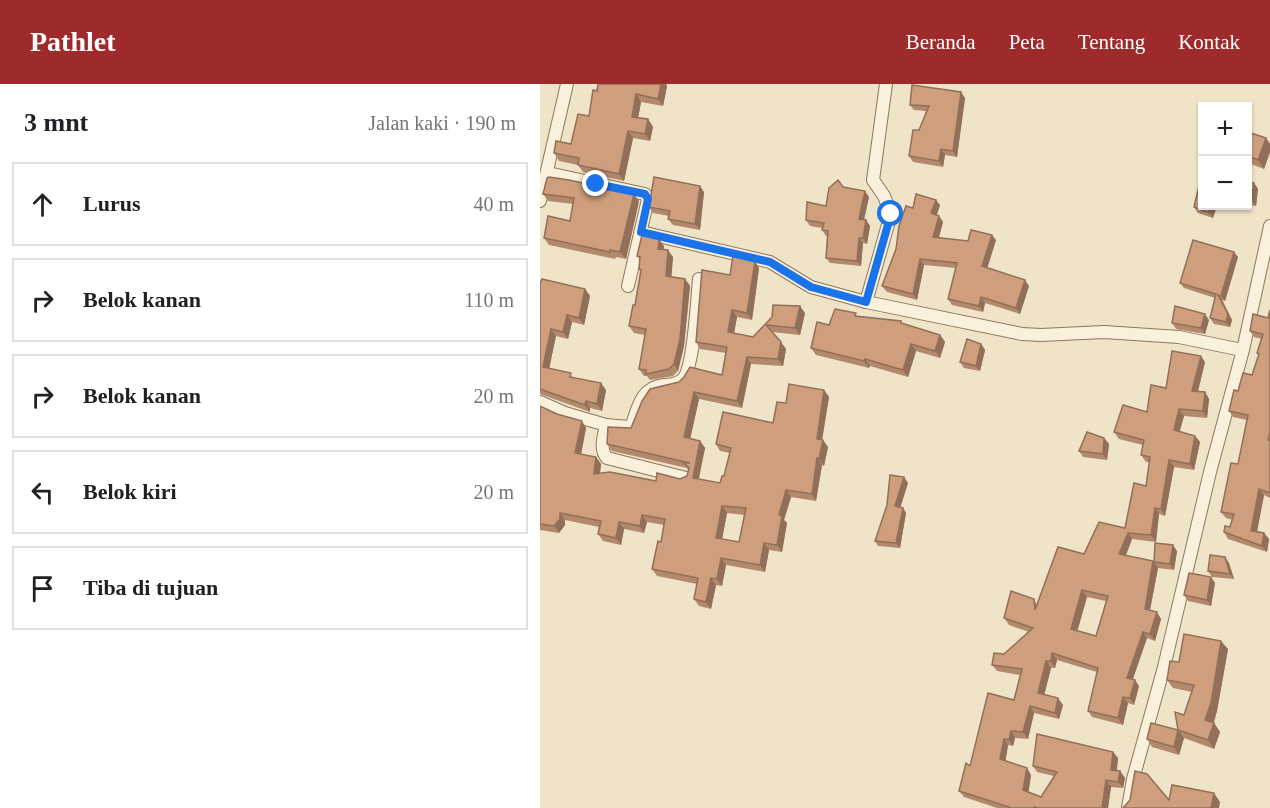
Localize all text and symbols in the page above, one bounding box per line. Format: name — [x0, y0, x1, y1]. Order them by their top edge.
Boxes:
text: Pathlet — [30, 26, 116, 57]
text: Beranda — [906, 30, 976, 54]
text: Peta — [1009, 30, 1045, 54]
text: Tentang — [1078, 30, 1145, 54]
text: Kontak — [1178, 30, 1240, 54]
map controls — [1198, 102, 1252, 210]
button: + — [1198, 102, 1252, 156]
text: 3 mnt — [24, 108, 88, 137]
text: Jalan kaki · 190 m — [368, 112, 516, 134]
button: − — [1198, 156, 1252, 210]
route end — [582, 170, 608, 196]
icon: ahead — [26, 188, 59, 221]
text: Lurus — [83, 191, 140, 216]
text: 40 m — [473, 193, 514, 215]
route start — [877, 200, 903, 226]
icon: right — [26, 284, 59, 317]
text: Belok kanan — [83, 287, 201, 312]
text: 110 m — [464, 289, 514, 311]
icon: right — [26, 380, 59, 413]
text: Belok kanan — [83, 383, 201, 408]
text: 20 m — [473, 385, 514, 407]
icon: left — [26, 476, 59, 509]
text: Belok kiri — [83, 479, 177, 504]
text: 20 m — [473, 481, 514, 503]
icon: arrive — [26, 572, 59, 605]
text: Tiba di tujuan — [83, 575, 218, 600]

